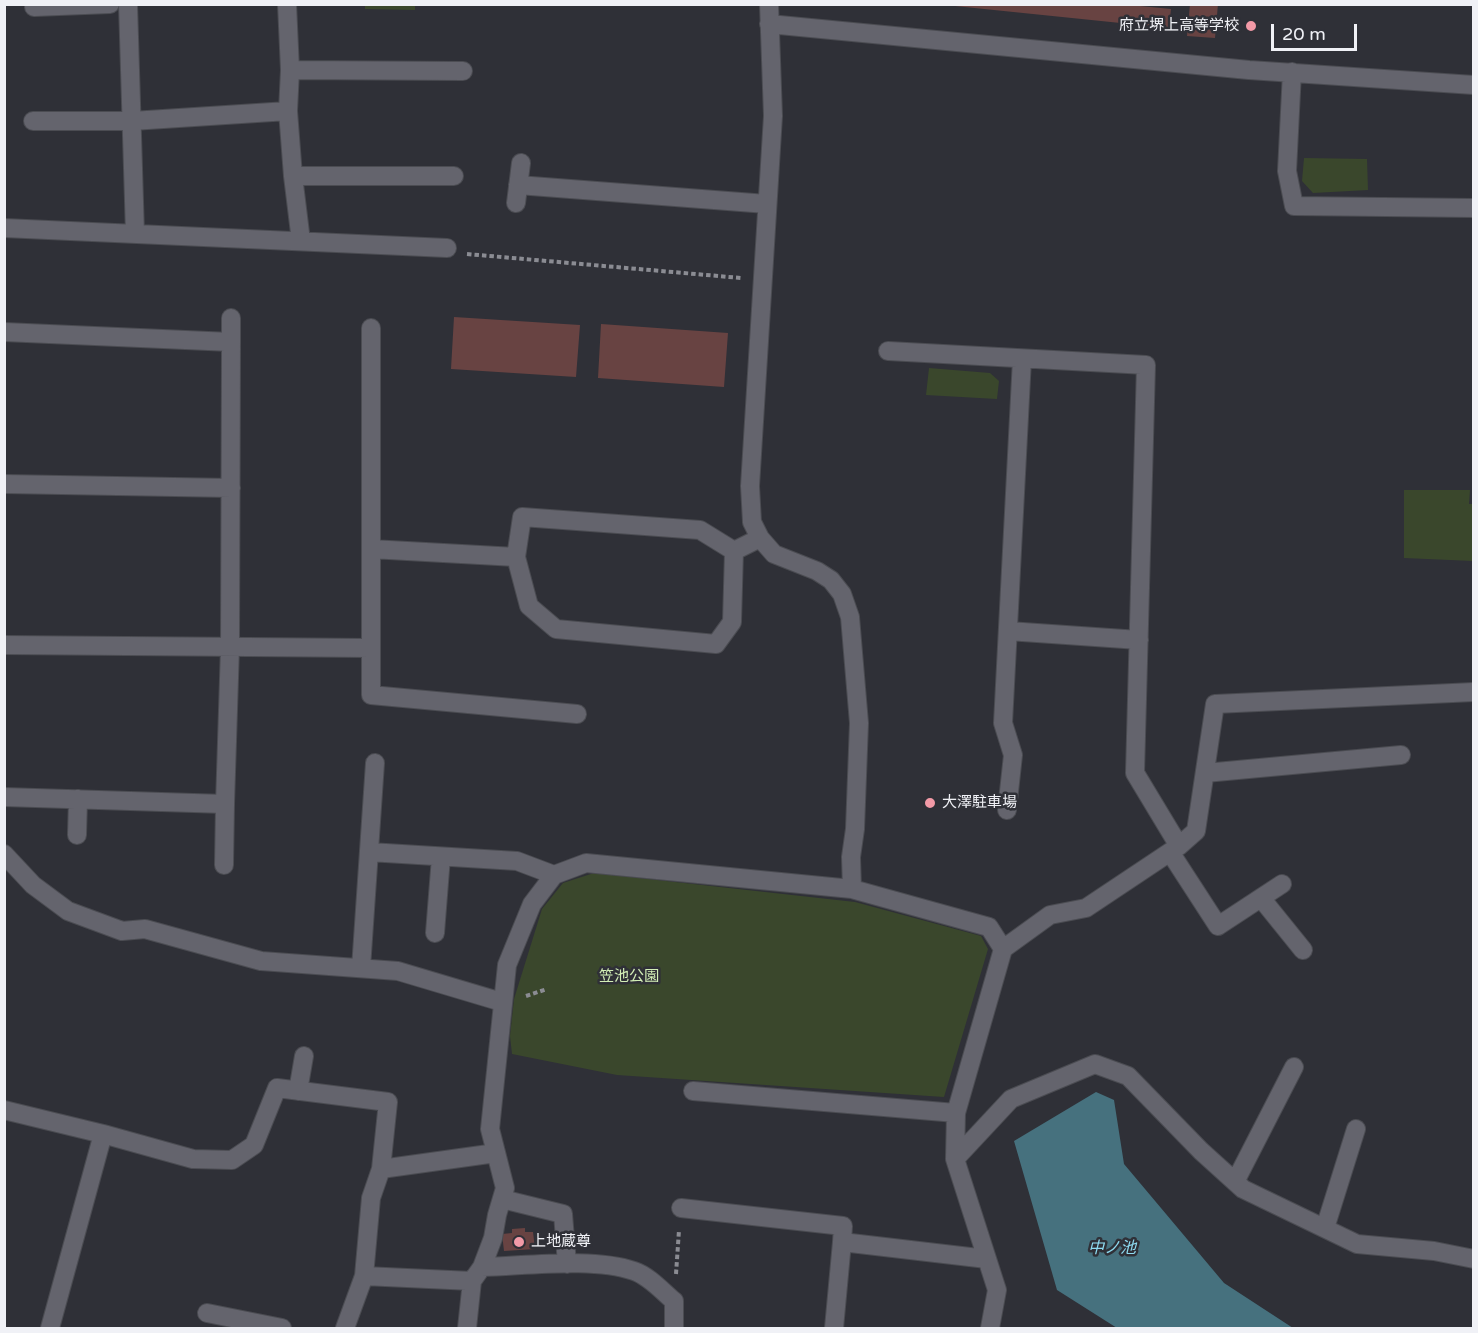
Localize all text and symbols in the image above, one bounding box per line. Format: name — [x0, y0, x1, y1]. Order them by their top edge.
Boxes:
scale bar — [1274, 12, 1360, 50]
place label: 府立堺上高等学校 — [1119, 17, 1239, 35]
marker: 府立堺上高等学校 — [1244, 19, 1258, 33]
text: 20 m — [1282, 23, 1326, 45]
place label: 大澤駐車場 — [942, 794, 1017, 812]
marker: 大澤駐車場 — [923, 796, 937, 810]
park label: 笠池公園 — [599, 968, 659, 986]
place label: 上地蔵尊 — [531, 1233, 591, 1251]
marker: 上地蔵尊 — [512, 1235, 526, 1249]
water label: 中ノ池 — [1088, 1239, 1136, 1259]

